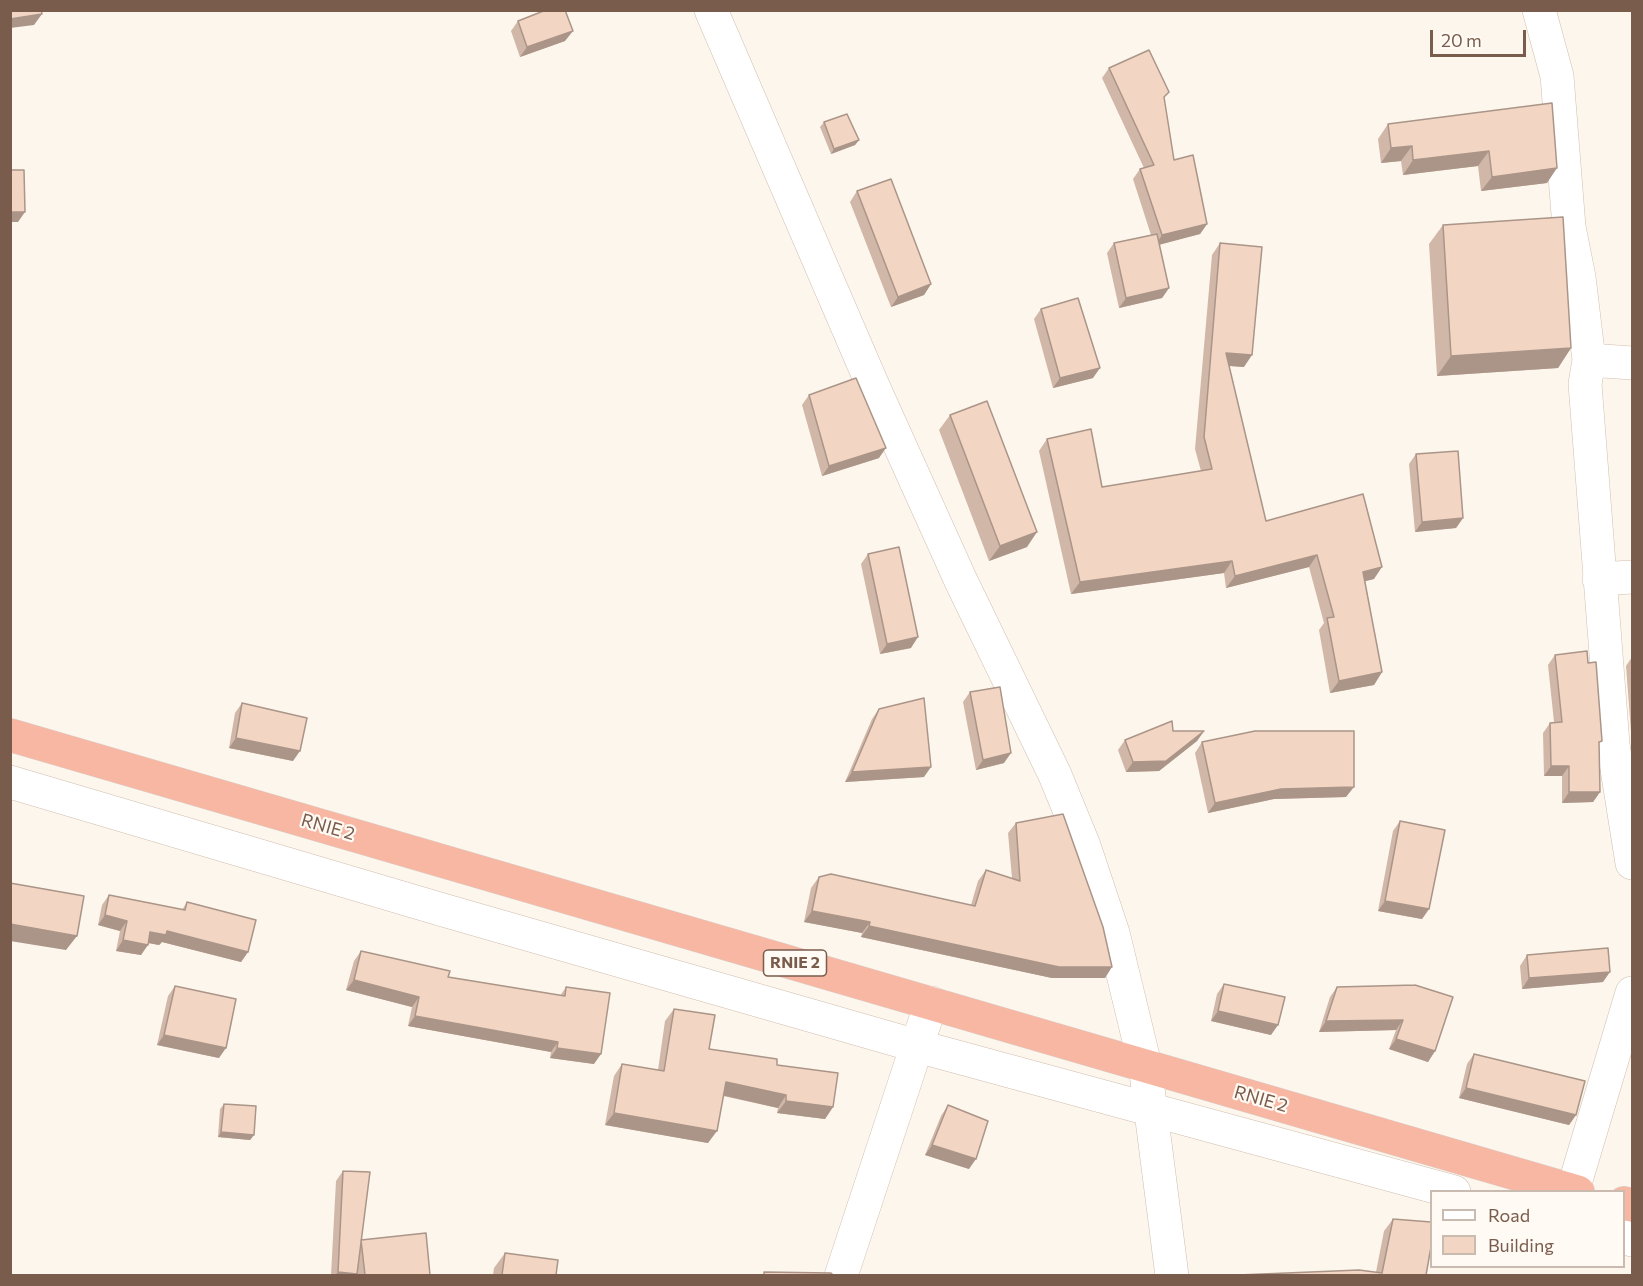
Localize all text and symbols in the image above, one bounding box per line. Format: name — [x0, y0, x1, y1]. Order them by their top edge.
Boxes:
scale bar — [1433, 18, 1529, 56]
text: 20 m — [1441, 29, 1482, 51]
street label: RNIE 2 — [299, 809, 357, 845]
road number: RNIE 2 — [764, 950, 826, 976]
street label: RNIE 2 — [1232, 1081, 1290, 1117]
legend — [1430, 1190, 1625, 1268]
text: Road — [1488, 1204, 1530, 1226]
text: Building — [1488, 1234, 1554, 1256]

